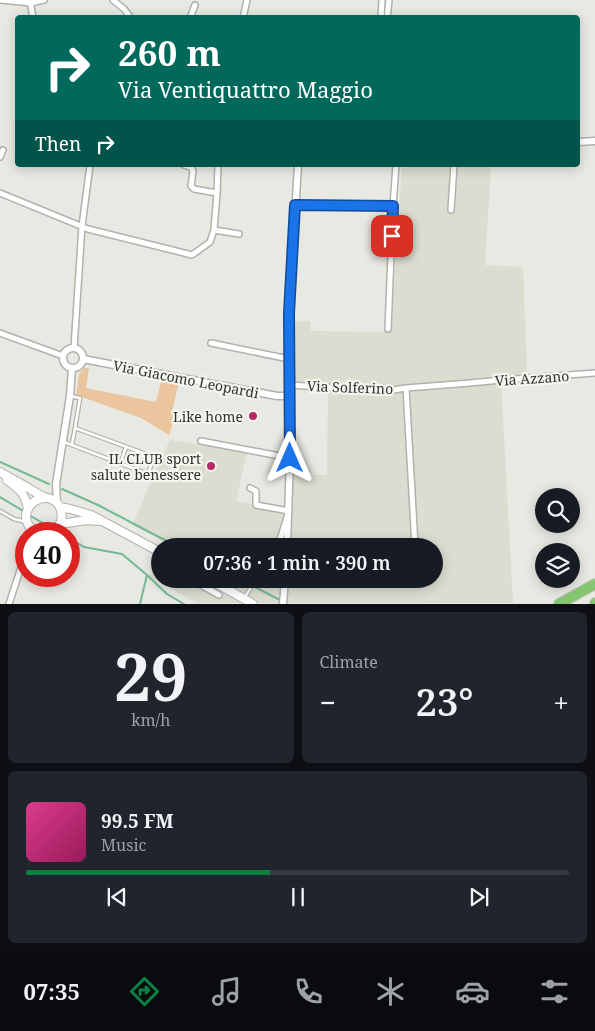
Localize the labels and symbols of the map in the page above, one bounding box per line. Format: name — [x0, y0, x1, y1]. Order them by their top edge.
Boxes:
pin — [371, 215, 413, 257]
street label: Via Giacomo Leopardi — [111, 356, 261, 403]
street label: Via Azzano — [494, 366, 570, 390]
street label: Via Solferino — [307, 376, 393, 398]
place label: Like home — [173, 407, 243, 426]
marker: Like home — [247, 410, 259, 422]
position arrow — [263, 431, 315, 483]
place label: IL CLUB sport salute benessere — [91, 449, 201, 484]
marker: IL CLUB sport salute benessere — [205, 460, 217, 472]
speed limit sign: 40 — [15, 522, 80, 587]

